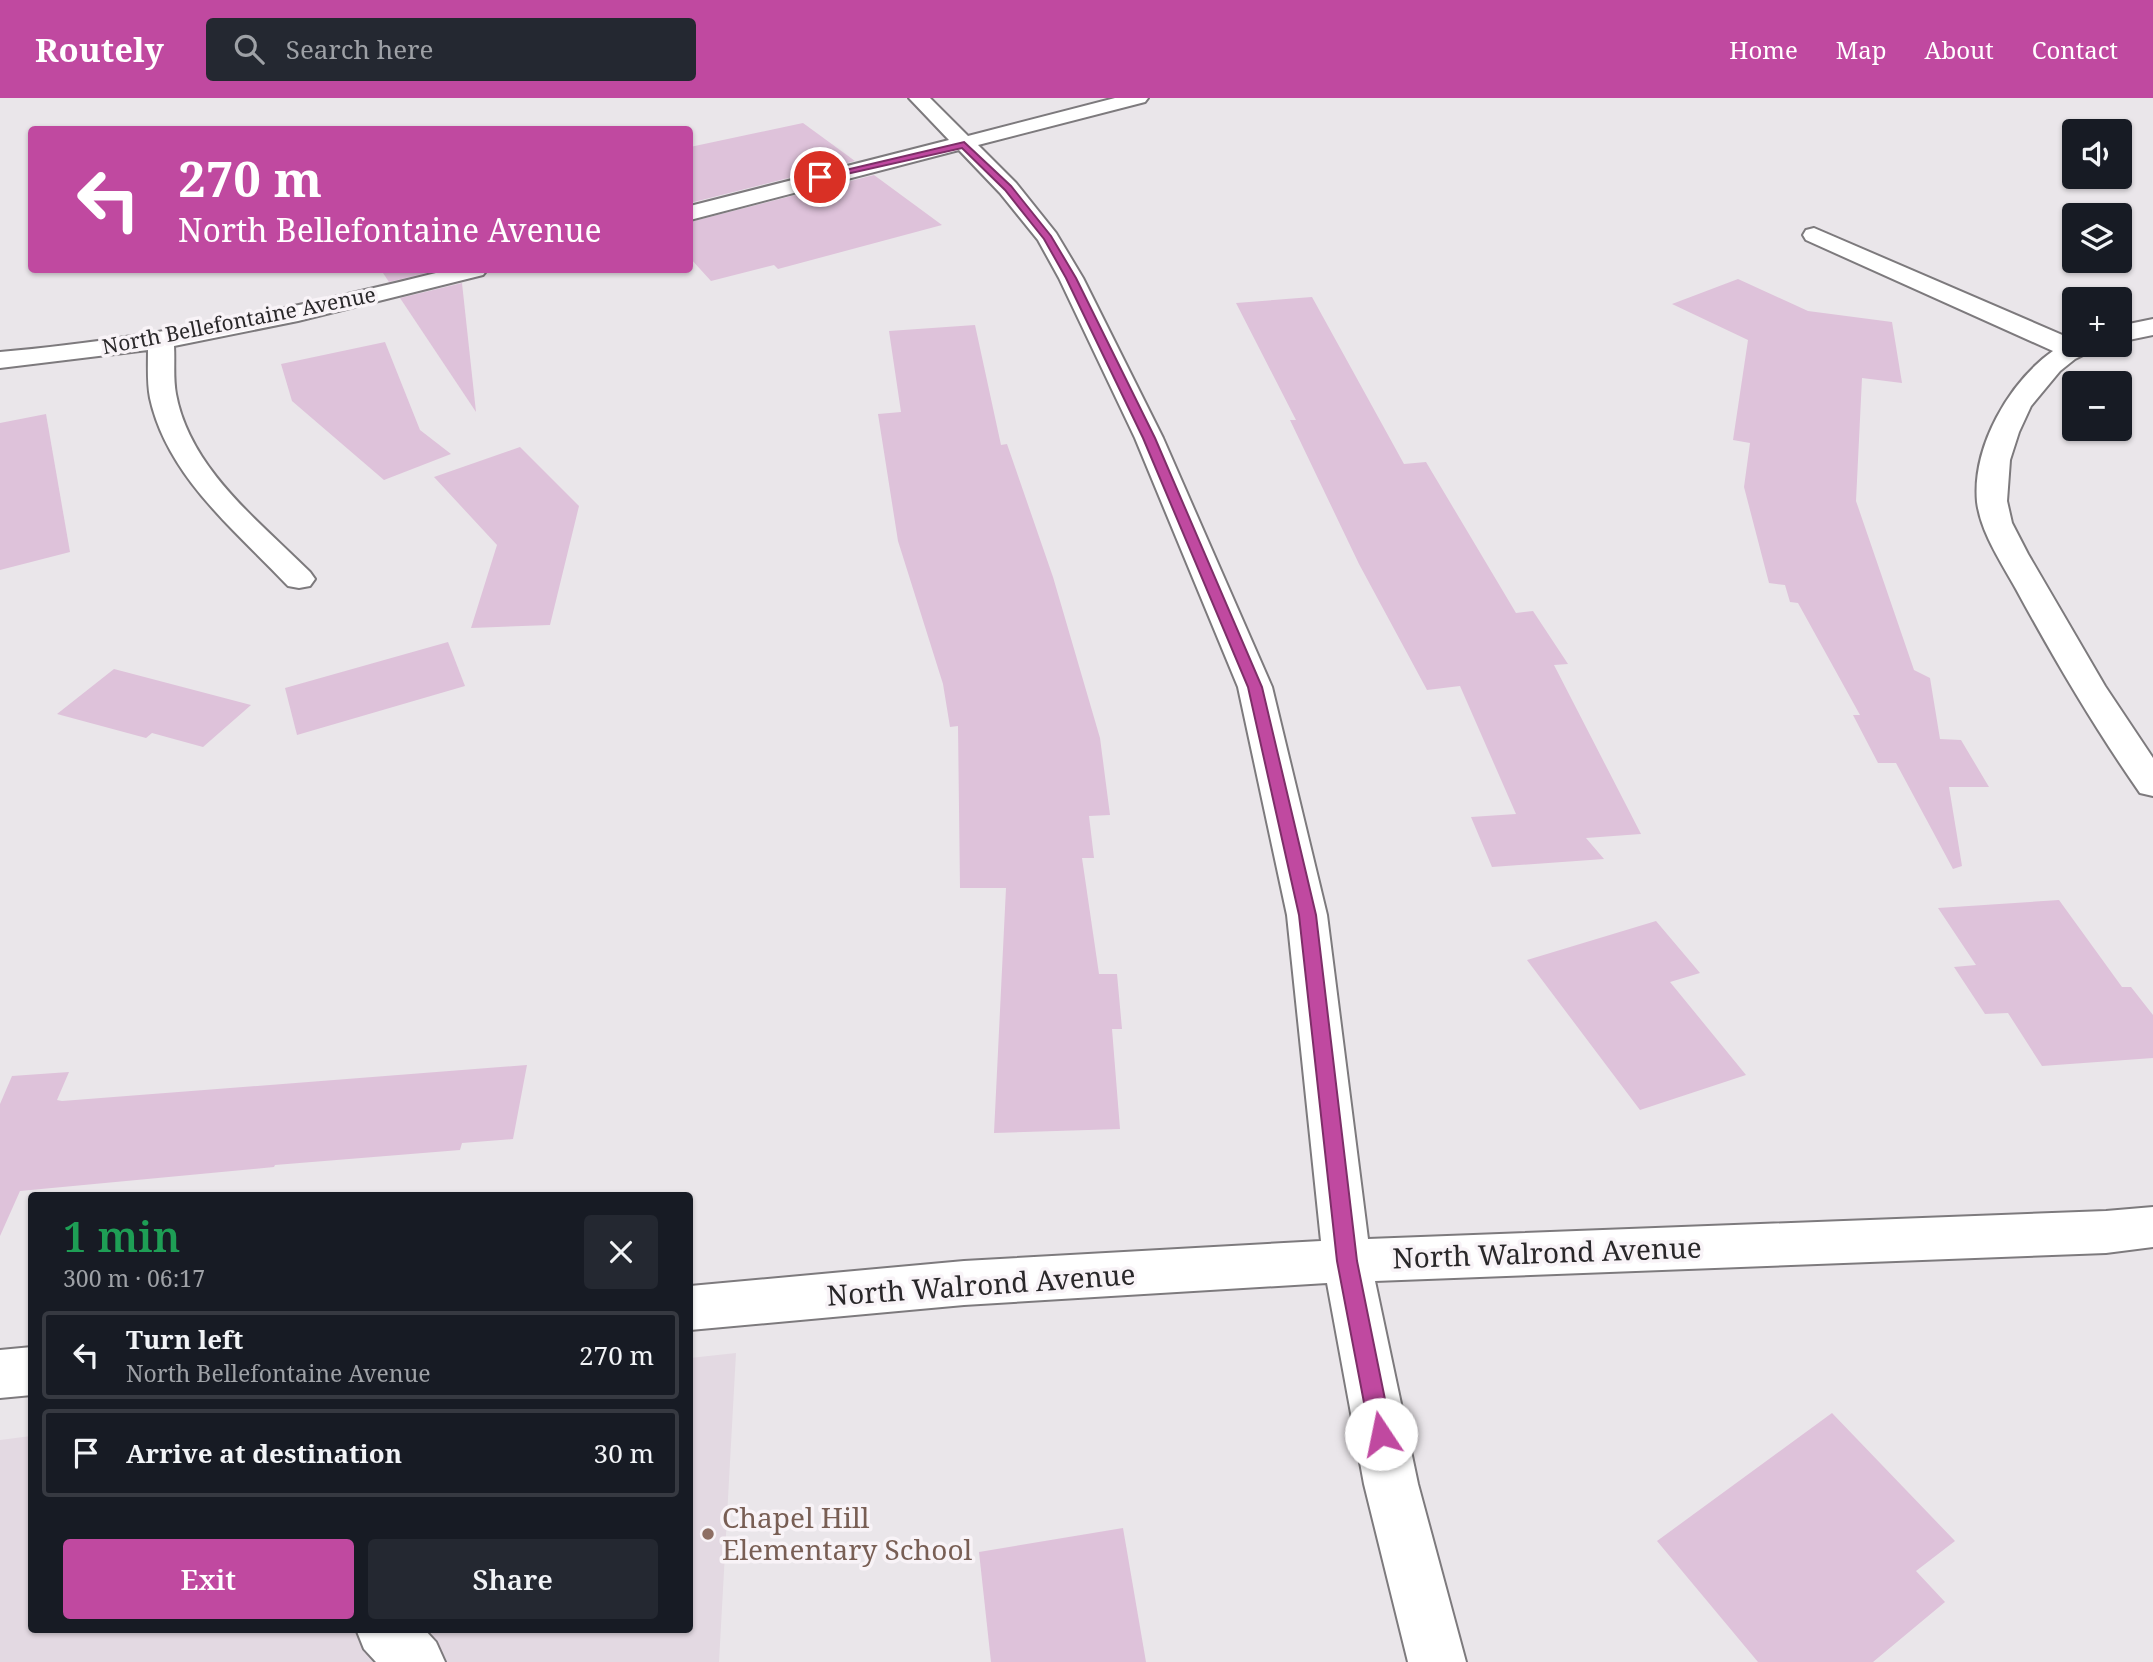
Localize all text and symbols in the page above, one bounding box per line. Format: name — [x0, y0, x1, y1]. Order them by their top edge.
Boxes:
search box — [206, 18, 696, 81]
text: Routely — [35, 27, 164, 72]
icon: search — [230, 30, 268, 68]
text: Search here — [286, 31, 433, 67]
text: Home — [1729, 33, 1798, 66]
text: Map — [1836, 33, 1887, 66]
text: About — [1925, 33, 1994, 66]
text: Contact — [2032, 33, 2118, 66]
map controls — [2062, 119, 2132, 441]
button: sound — [2062, 119, 2132, 189]
text: 270 m — [178, 145, 322, 211]
pin — [790, 147, 850, 207]
icon: left — [63, 154, 154, 245]
icon: arrive — [801, 158, 839, 196]
button: layers — [2062, 203, 2132, 273]
text: North Bellefontaine Avenue — [178, 208, 602, 251]
street label: North Bellefontaine Avenue — [100, 280, 378, 360]
button: + — [2062, 287, 2132, 357]
button: − — [2062, 371, 2132, 441]
text: 1 min — [63, 1207, 180, 1264]
button: close — [584, 1215, 658, 1289]
street label: North Walrond Avenue — [1392, 1228, 1702, 1276]
street label: North Walrond Avenue — [825, 1254, 1137, 1314]
text: 300 m · 06:17 — [63, 1262, 205, 1294]
text: Turn left — [126, 1321, 243, 1357]
icon: left — [67, 1336, 105, 1374]
text: 270 m — [579, 1337, 654, 1373]
text: North Bellefontaine Avenue — [126, 1357, 431, 1389]
position arrow — [1344, 1397, 1418, 1471]
icon: arrive — [67, 1434, 105, 1472]
text: Arrive at destination — [126, 1435, 402, 1471]
text: 30 m — [594, 1435, 654, 1471]
place label: Chapel Hill Elementary School — [722, 1498, 973, 1568]
marker: Chapel Hill Elementary School — [700, 1526, 716, 1542]
button: Exit — [63, 1539, 354, 1619]
button: Share — [368, 1539, 658, 1619]

